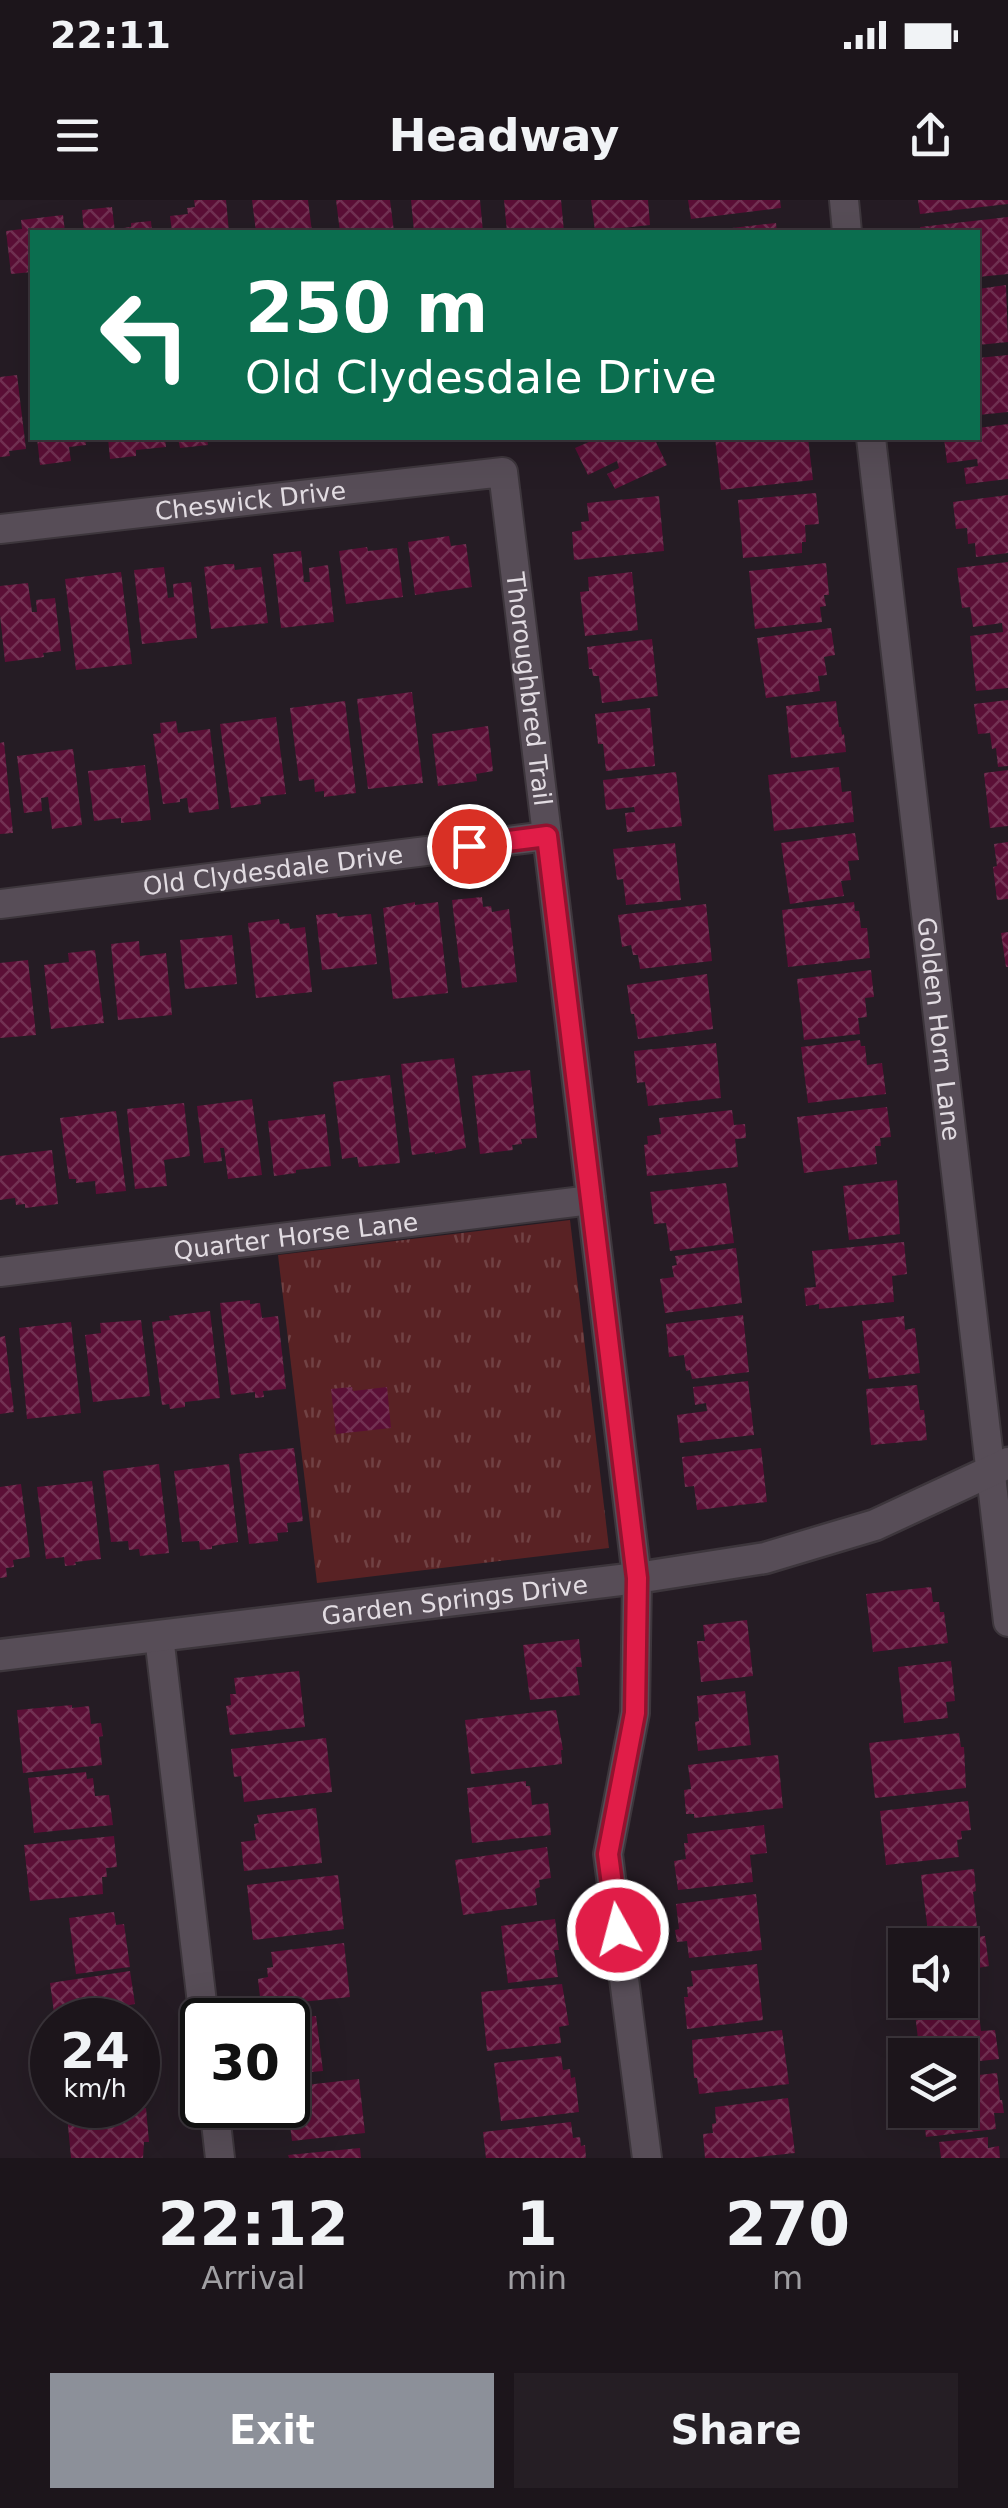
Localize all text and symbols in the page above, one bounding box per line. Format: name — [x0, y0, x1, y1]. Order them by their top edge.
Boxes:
text: 22:11 — [50, 13, 171, 57]
icon: menu — [50, 108, 105, 163]
icon: share — [903, 108, 958, 163]
text: Headway — [389, 109, 619, 162]
text: 250 m — [245, 267, 488, 349]
icon: left — [80, 270, 210, 400]
text: Old Clydesdale Drive — [245, 351, 717, 404]
street label: Cheswick Drive — [153, 476, 347, 526]
street label: Thoroughbred Trail — [500, 570, 557, 808]
pin — [427, 804, 512, 889]
icon: arrive — [442, 819, 497, 874]
street label: Old Clydesdale Drive — [141, 840, 405, 901]
street label: Golden Horn Lane — [912, 916, 966, 1143]
street label: Quarter Horse Lane — [172, 1207, 420, 1266]
street label: Garden Springs Drive — [320, 1570, 590, 1631]
position arrow — [566, 1878, 670, 1982]
map controls — [888, 1928, 978, 2128]
button: sound — [888, 1928, 978, 2018]
speed limit sign: 30 — [180, 1998, 310, 2128]
text: 24 — [60, 2022, 130, 2080]
button: layers — [888, 2038, 978, 2128]
text: km/h — [63, 2074, 127, 2103]
text: 22:12 — [158, 2189, 349, 2259]
text: 1 — [516, 2189, 558, 2259]
text: 270 — [725, 2189, 850, 2259]
text: Arrival — [201, 2259, 305, 2297]
text: min — [507, 2259, 567, 2297]
text: m — [772, 2259, 803, 2297]
button: Exit — [50, 2373, 494, 2488]
button: Share — [514, 2373, 958, 2488]

